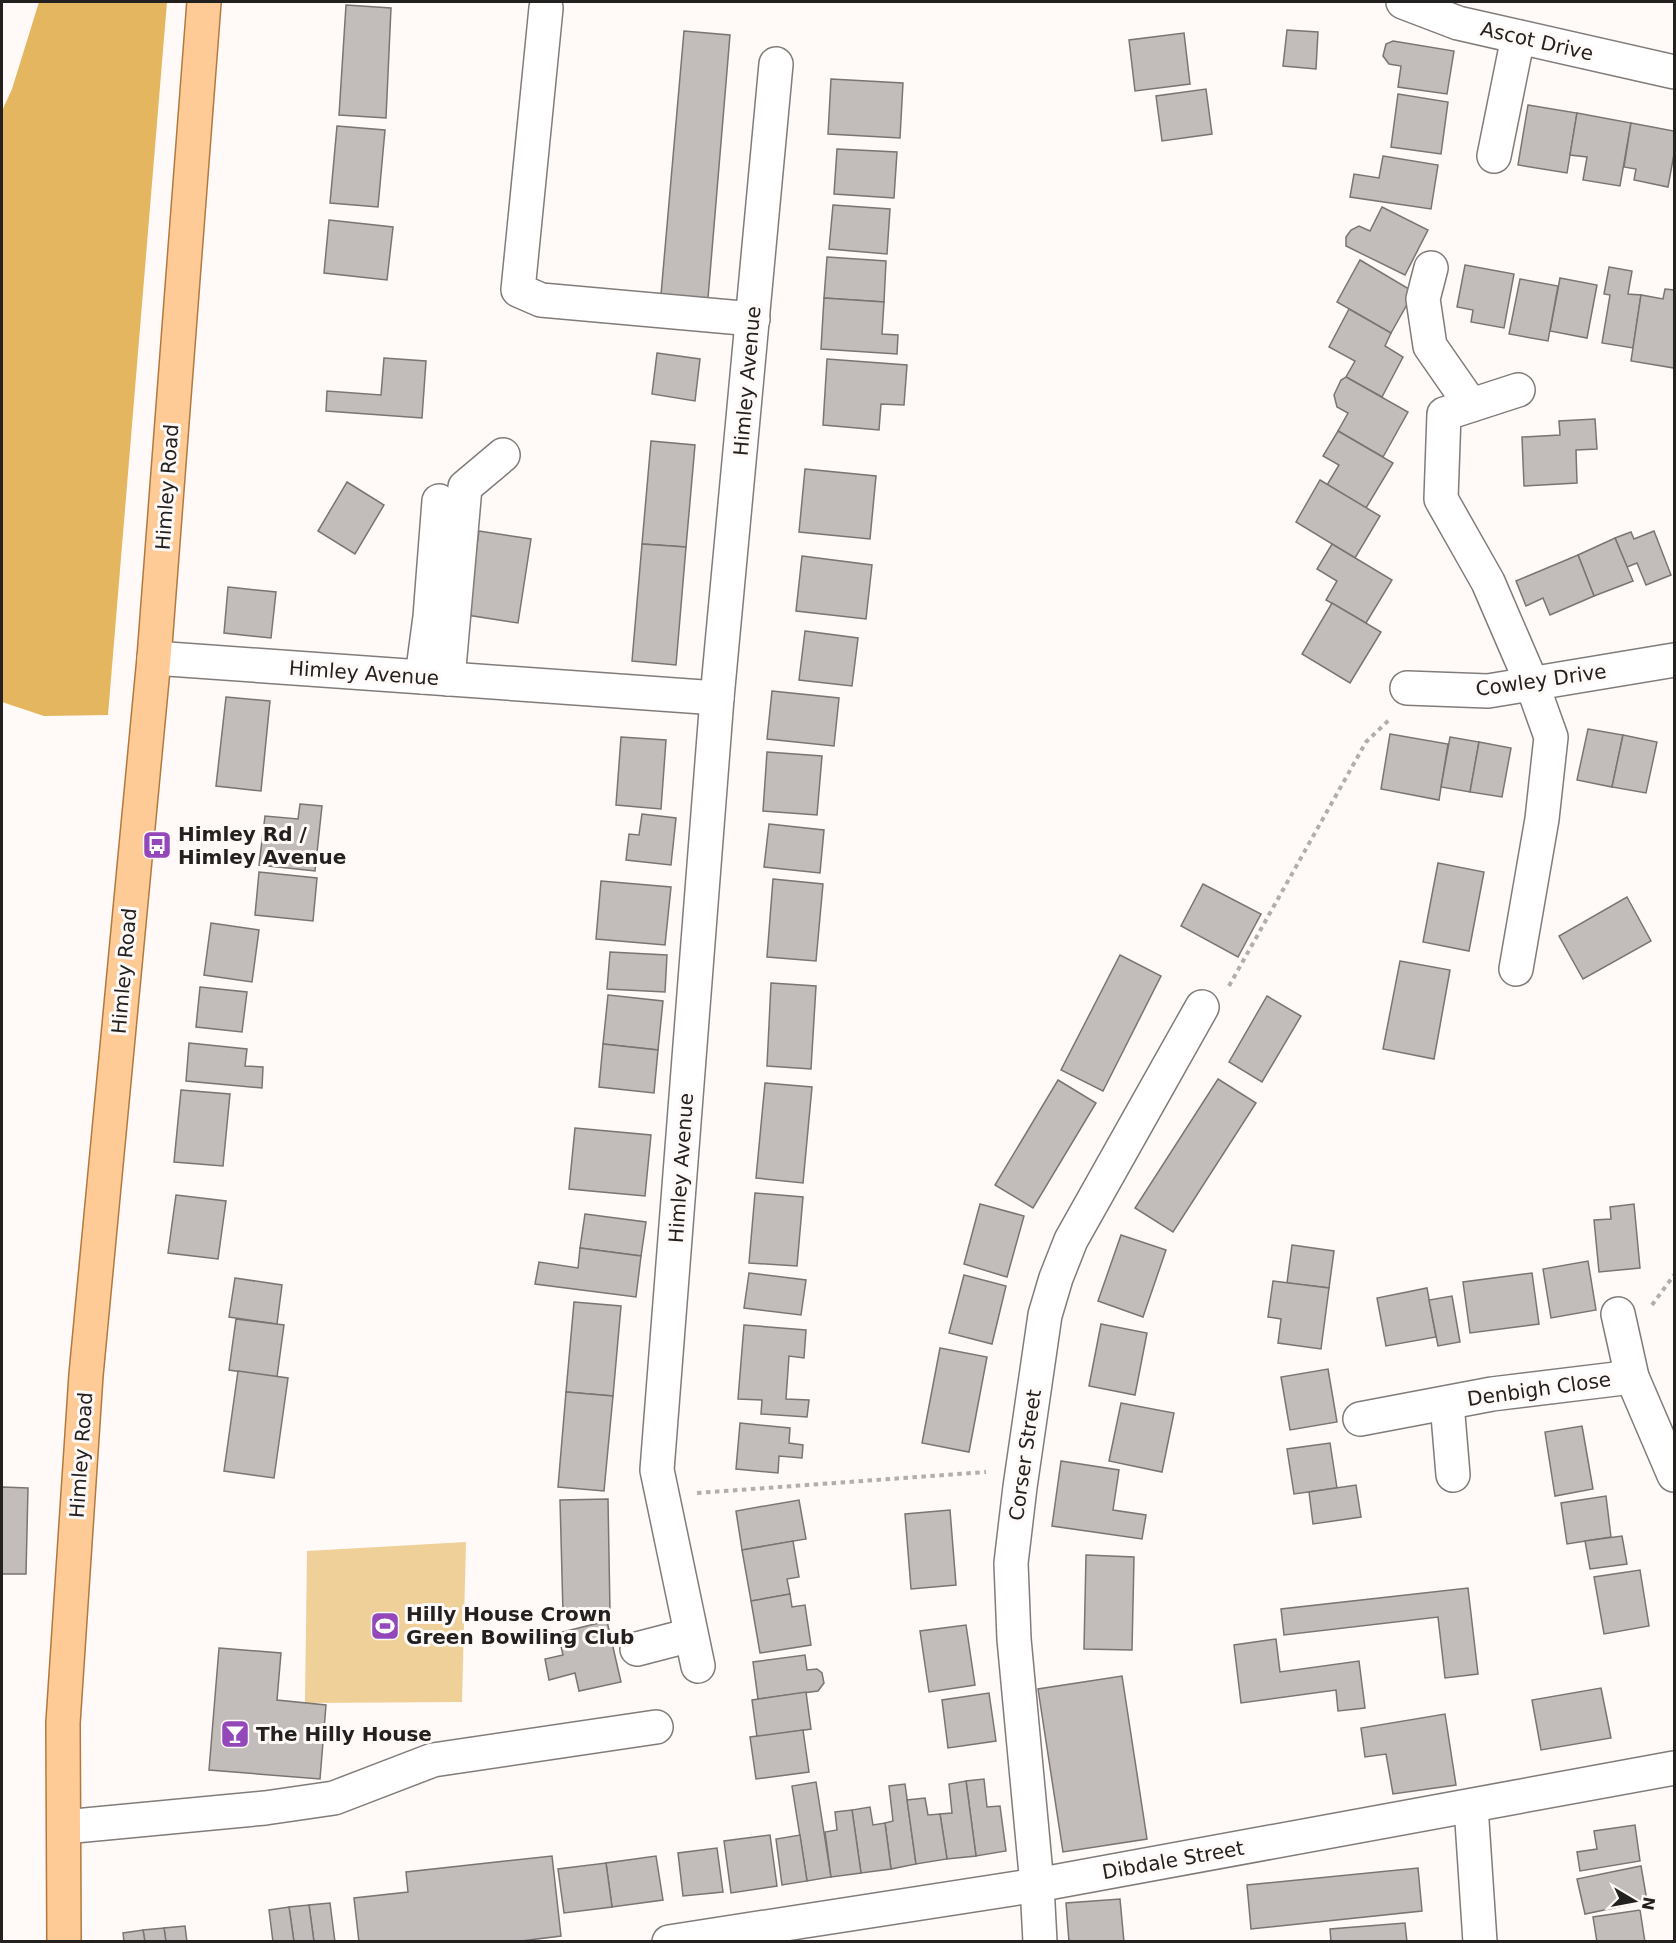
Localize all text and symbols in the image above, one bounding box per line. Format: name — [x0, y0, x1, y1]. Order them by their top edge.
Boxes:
street label: Ascot Drive — [1478, 16, 1596, 66]
street label: Himley Avenue — [728, 305, 766, 457]
street label: Himley Road — [151, 423, 183, 551]
street label: Himley Avenue — [288, 656, 440, 690]
street label: Cowley Drive — [1474, 659, 1608, 701]
place label: Himley Rd / Himley Avenue — [178, 822, 346, 869]
bus stop icon: Himley Rd / Himley Avenue — [141, 829, 173, 861]
street label: Himley Road — [107, 907, 141, 1035]
street label: Himley Avenue — [664, 1092, 698, 1244]
street label: Denbigh Close — [1466, 1367, 1612, 1411]
street label: Corser Street — [1004, 1388, 1046, 1522]
street label: Himley Road — [65, 1391, 97, 1519]
place label: Hilly House Crown Green Bowiling Club — [406, 1602, 634, 1649]
sports icon: Hilly House Crown Green Bowiling Club — [369, 1610, 401, 1642]
bar icon: The Hilly House — [219, 1718, 251, 1750]
place label: The Hilly House — [256, 1722, 432, 1746]
street label: Dibdale Street — [1100, 1836, 1246, 1884]
north arrow — [1604, 1871, 1664, 1931]
text: N — [1638, 1895, 1659, 1912]

